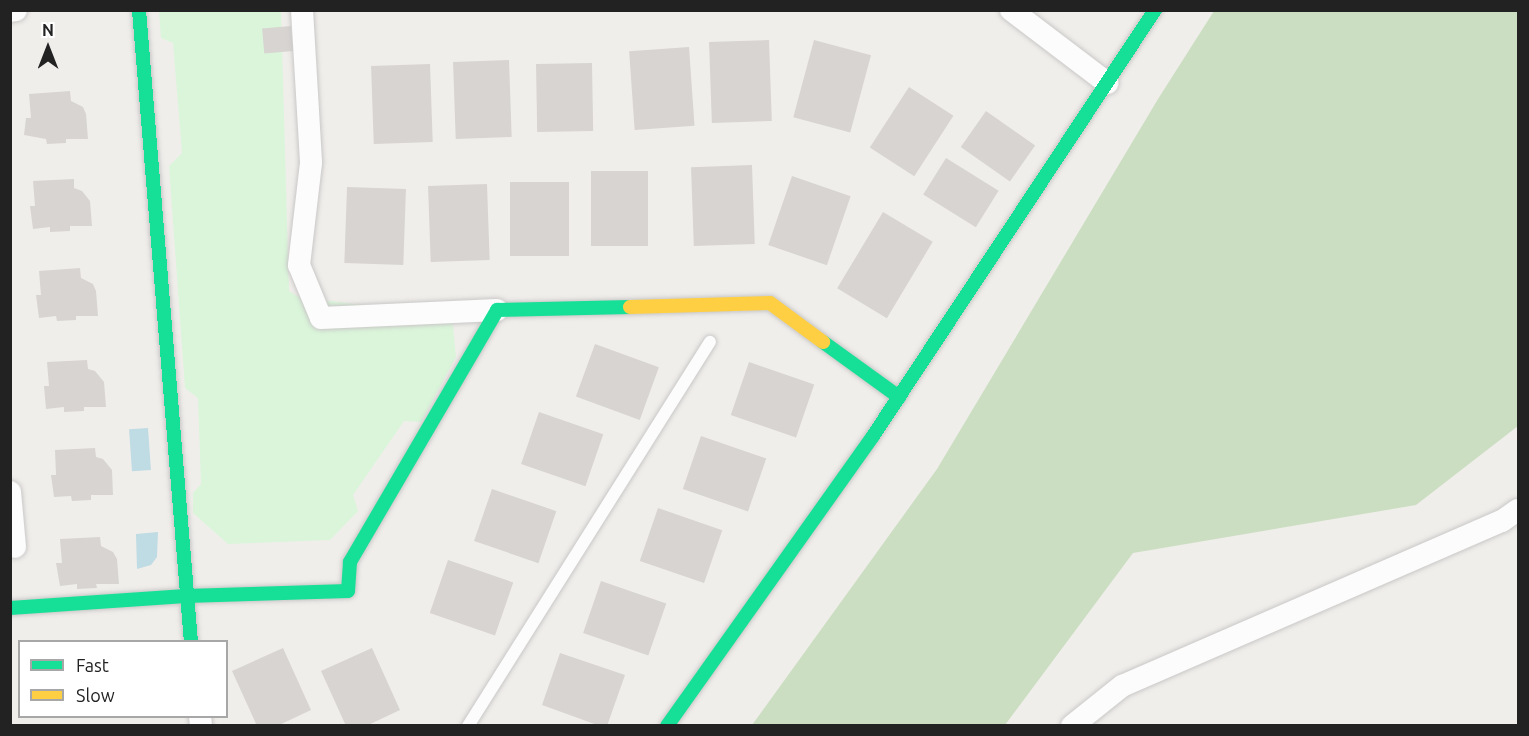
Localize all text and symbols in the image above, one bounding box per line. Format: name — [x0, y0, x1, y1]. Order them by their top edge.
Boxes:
north arrow — [18, 18, 78, 78]
text: N — [42, 21, 54, 39]
legend — [18, 640, 228, 718]
text: Fast — [76, 655, 109, 675]
text: Slow — [76, 685, 115, 705]

